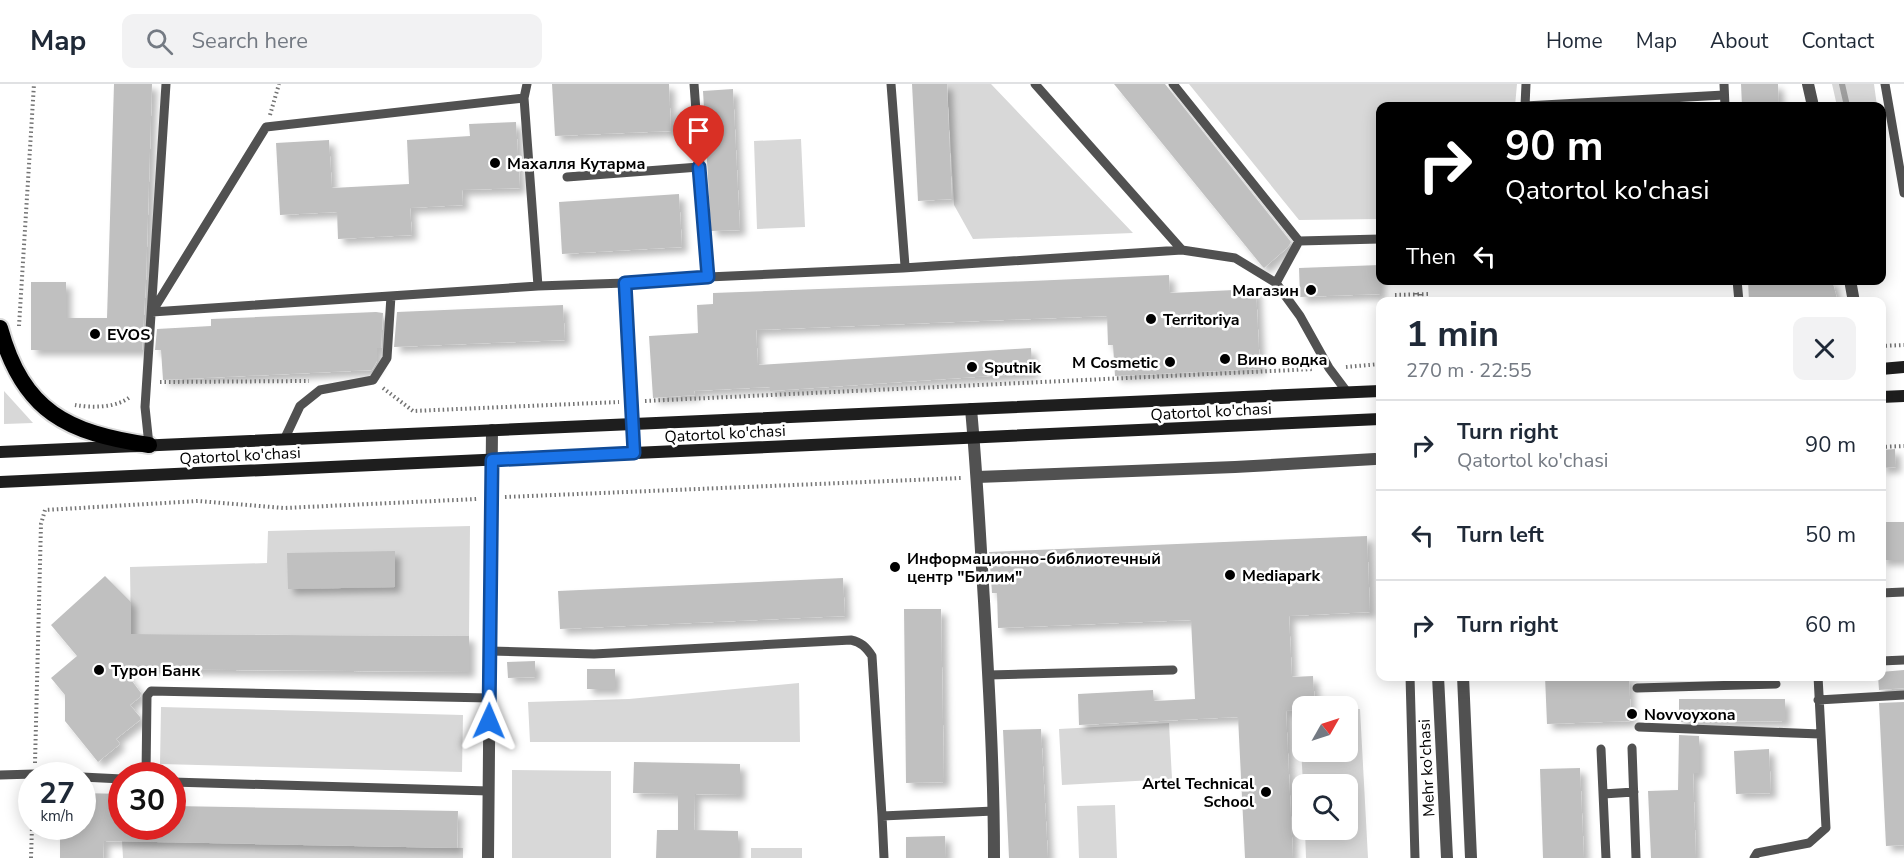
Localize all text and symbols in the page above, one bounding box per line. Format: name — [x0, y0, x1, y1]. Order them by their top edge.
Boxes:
search box — [122, 14, 542, 68]
text: Map — [30, 22, 86, 60]
icon: search — [143, 25, 176, 58]
text: Search here — [191, 26, 308, 56]
text: Home — [1546, 27, 1603, 55]
text: Map — [1636, 27, 1677, 55]
text: About — [1710, 27, 1768, 55]
text: Contact — [1801, 27, 1874, 55]
pin — [673, 105, 724, 167]
icon: arrive — [682, 114, 715, 147]
text: 90 m — [1505, 118, 1604, 175]
icon: right — [1406, 126, 1484, 204]
place label: Махалля Кутарма — [507, 153, 646, 175]
marker: Махалля Кутарма — [488, 156, 502, 170]
text: Qatortol ko'chasi — [1505, 172, 1710, 209]
icon: left — [1468, 240, 1501, 273]
text: Then — [1406, 242, 1456, 272]
place label: Магазин — [1232, 280, 1299, 302]
marker: Магазин — [1304, 283, 1318, 297]
place label: Territoriya — [1163, 309, 1240, 331]
text: 1 min — [1406, 310, 1499, 359]
marker: Territoriya — [1144, 312, 1158, 326]
button: close — [1793, 317, 1856, 380]
place label: EVOS — [107, 324, 150, 346]
marker: EVOS — [88, 327, 102, 341]
place label: Вино водка — [1237, 349, 1328, 371]
place label: M Cosmetic — [1072, 352, 1158, 374]
marker: Вино водка — [1218, 352, 1232, 366]
marker: M Cosmetic — [1163, 355, 1177, 369]
place label: Sputnik — [984, 357, 1042, 379]
text: 270 m · 22:55 — [1406, 357, 1532, 384]
marker: Sputnik — [965, 360, 979, 374]
street label: Qatortol ko'chasi — [1150, 398, 1272, 426]
text: Turn right — [1457, 417, 1558, 447]
street label: Qatortol ko'chasi — [664, 420, 786, 448]
icon: right — [1406, 429, 1439, 462]
text: 90 m — [1805, 430, 1856, 460]
street label: Qatortol ko'chasi — [179, 442, 301, 470]
text: Qatortol ko'chasi — [1457, 447, 1609, 474]
icon: left — [1406, 519, 1439, 552]
text: Turn left — [1457, 520, 1544, 550]
text: 50 m — [1805, 520, 1856, 550]
place label: Информационно-библиотечный центр "Билим" — [907, 548, 1161, 588]
marker: Информационно-библиотечный центр "Билим" — [888, 560, 902, 574]
place label: Mediapark — [1242, 565, 1321, 587]
marker: Mediapark — [1223, 568, 1237, 582]
icon: right — [1406, 609, 1439, 642]
text: Turn right — [1457, 610, 1558, 640]
text: 60 m — [1805, 610, 1856, 640]
place label: Турон Банк — [111, 660, 201, 682]
marker: Турон Банк — [92, 663, 106, 677]
position arrow — [457, 689, 521, 753]
north arrow — [1292, 696, 1358, 762]
map controls — [1292, 696, 1358, 840]
place label: Novvoyxona — [1644, 704, 1736, 726]
marker: Novvoyxona — [1625, 707, 1639, 721]
street label: Mehr ko'chasi — [1413, 719, 1441, 817]
speed limit sign: 30 — [108, 762, 186, 840]
text: 27 — [39, 773, 75, 814]
place label: Artel Technical School — [1142, 773, 1254, 813]
button: search — [1292, 774, 1358, 840]
marker: Artel Technical School — [1259, 785, 1273, 799]
text: km/h — [40, 806, 74, 826]

